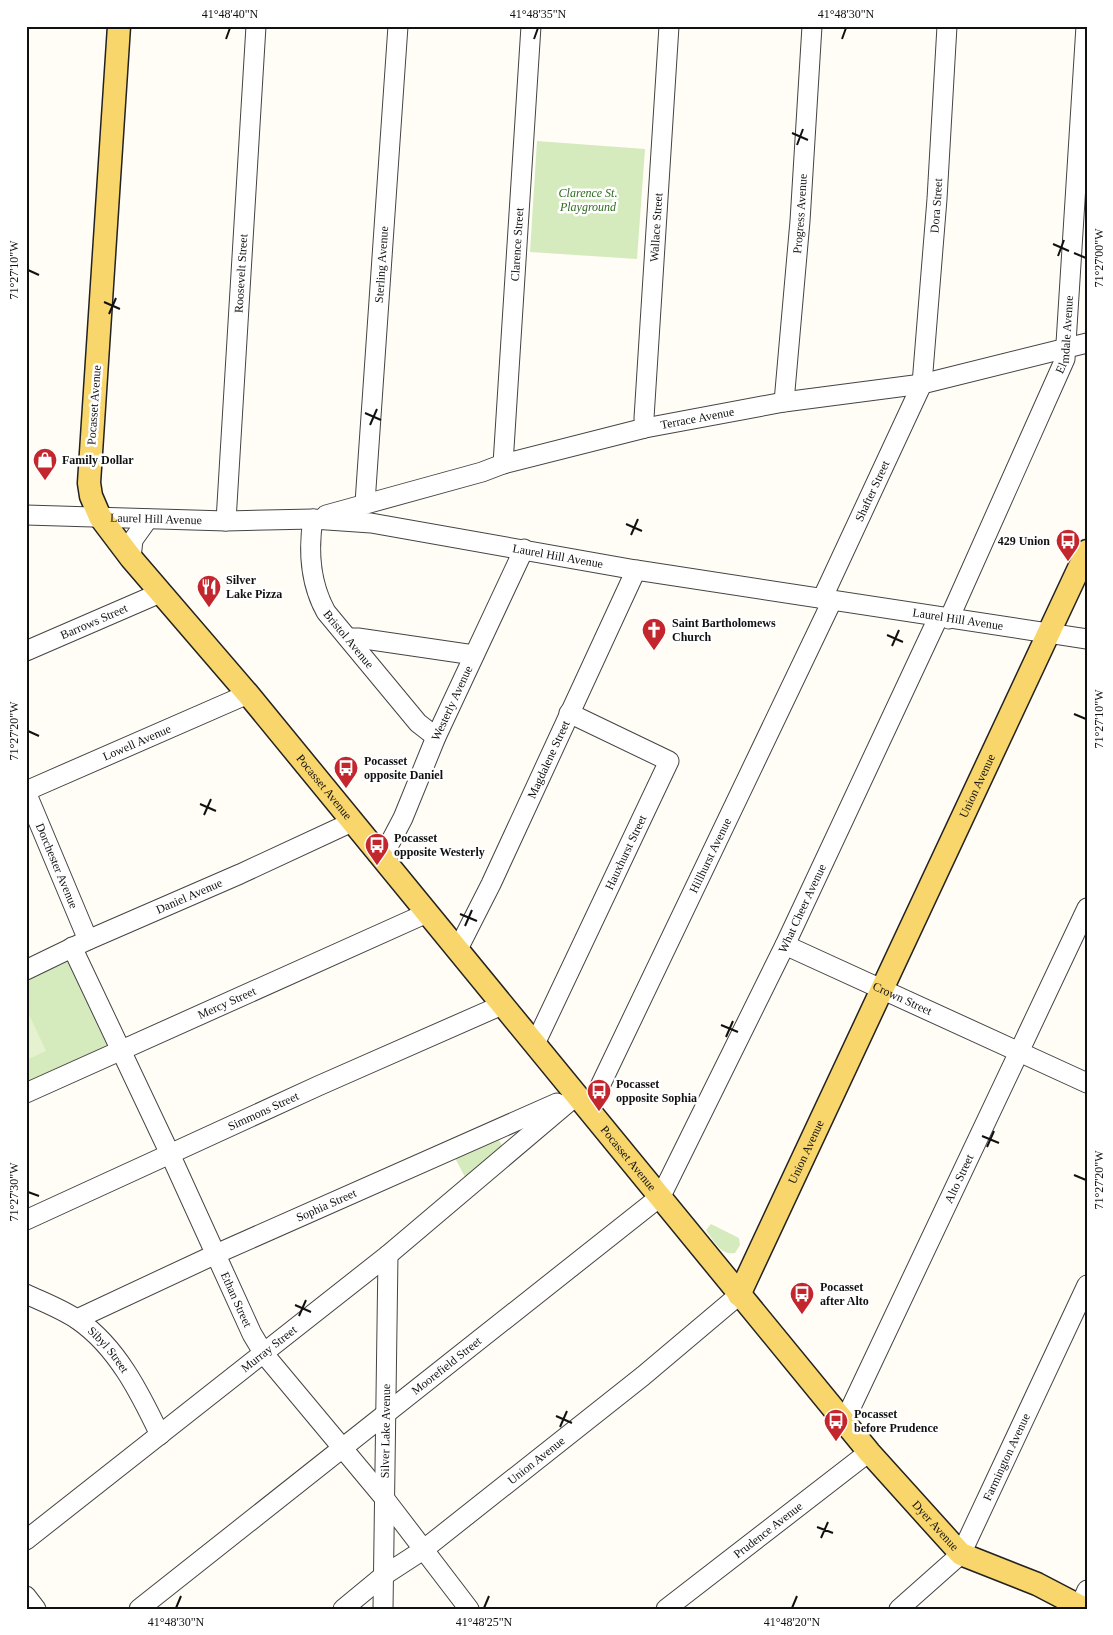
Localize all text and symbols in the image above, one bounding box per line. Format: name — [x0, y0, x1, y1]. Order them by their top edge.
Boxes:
text: 41°48'40"N — [202, 7, 259, 21]
text: 41°48'35"N — [510, 7, 567, 21]
text: 41°48'30"N — [818, 7, 875, 21]
street label: Progress Avenue — [790, 173, 810, 254]
street label: Dora Street — [927, 177, 945, 234]
park label: Clarence St. Playground — [559, 186, 617, 214]
street label: Wallace Street — [647, 192, 665, 263]
street label: Clarence Street — [508, 207, 526, 282]
street label: Sterling Avenue — [372, 226, 391, 303]
text: 71°27'00"W — [1092, 228, 1106, 288]
street label: Roosevelt Street — [232, 233, 250, 313]
text: 71°27'10"W — [7, 240, 21, 300]
street label: Elmdale Avenue — [1052, 295, 1076, 376]
street label: Pocasset Avenue — [84, 365, 104, 445]
street label: Terrace Avenue — [659, 404, 735, 432]
shop icon: Family Dollar — [32, 447, 58, 481]
place label: Family Dollar — [62, 453, 134, 467]
street label: Shafter Street — [852, 458, 893, 524]
street label: Laurel Hill Avenue — [110, 511, 202, 527]
bus stop icon: 429 Union — [1055, 528, 1081, 562]
place label: 429 Union — [998, 534, 1050, 548]
street label: Laurel Hill Avenue — [511, 541, 604, 571]
place label: Silver Lake Pizza — [226, 573, 282, 601]
restaurant icon: Silver Lake Pizza — [196, 574, 222, 608]
street label: Barrows Street — [58, 601, 130, 642]
street label: Laurel Hill Avenue — [911, 605, 1004, 633]
street label: Bristol Avenue — [320, 607, 377, 671]
place label: Saint Bartholomews Church — [672, 616, 776, 644]
church icon: Saint Bartholomews Church — [641, 617, 667, 651]
street label: Westerly Avenue — [428, 663, 475, 743]
text: 71°27'10"W — [1092, 689, 1106, 749]
text: 71°27'20"W — [7, 701, 21, 761]
street label: Magdalene Street — [524, 718, 573, 801]
street label: Lowell Avenue — [101, 722, 173, 764]
street label: Pocasset Avenue — [293, 752, 355, 822]
street label: Union Avenue — [956, 752, 998, 820]
place label: Pocasset opposite Daniel — [364, 754, 444, 782]
bus stop icon: Pocasset opposite Daniel — [333, 755, 359, 789]
street label: Hauxhurst Street — [602, 812, 650, 892]
street label: Hillhurst Avenue — [686, 816, 734, 895]
street label: Dorchester Avenue — [33, 821, 81, 911]
place label: Pocasset opposite Westerly — [394, 831, 485, 859]
bus stop icon: Pocasset opposite Westerly — [364, 832, 390, 866]
street label: What Cheer Avenue — [775, 862, 829, 955]
street label: Daniel Avenue — [154, 876, 224, 917]
street label: Crown Street — [870, 979, 935, 1018]
street label: Mercy Street — [195, 983, 259, 1022]
place label: Pocasset opposite Sophia — [616, 1077, 697, 1105]
bus stop icon: Pocasset opposite Sophia — [586, 1078, 612, 1112]
street label: Simmons Street — [226, 1089, 301, 1133]
street label: Union Avenue — [785, 1118, 827, 1186]
street label: Pocasset Avenue — [598, 1123, 659, 1194]
text: 71°27'20"W — [1092, 1150, 1106, 1210]
street label: Alto Street — [941, 1152, 977, 1205]
text: 71°27'30"W — [7, 1162, 21, 1222]
street label: Sophia Street — [294, 1185, 359, 1225]
street label: Ethan Street — [218, 1270, 255, 1330]
place label: Pocasset after Alto — [820, 1280, 869, 1308]
bus stop icon: Pocasset after Alto — [789, 1281, 815, 1315]
street label: Murray Street — [238, 1322, 300, 1375]
street label: Sibyl Street — [85, 1324, 132, 1376]
street label: Moorefield Street — [409, 1333, 485, 1398]
street label: Silver Lake Avenue — [378, 1384, 393, 1478]
place label: Pocasset before Prudence — [854, 1407, 939, 1435]
bus stop icon: Pocasset before Prudence — [823, 1408, 849, 1442]
street label: Farmington Avenue — [980, 1411, 1033, 1503]
street label: Union Avenue — [505, 1434, 568, 1487]
street label: Dyer Avenue — [909, 1498, 962, 1554]
street label: Prudence Avenue — [731, 1499, 805, 1561]
text: 41°48'30"N — [148, 1615, 205, 1629]
text: 41°48'25"N — [456, 1615, 513, 1629]
text: 41°48'20"N — [764, 1615, 821, 1629]

